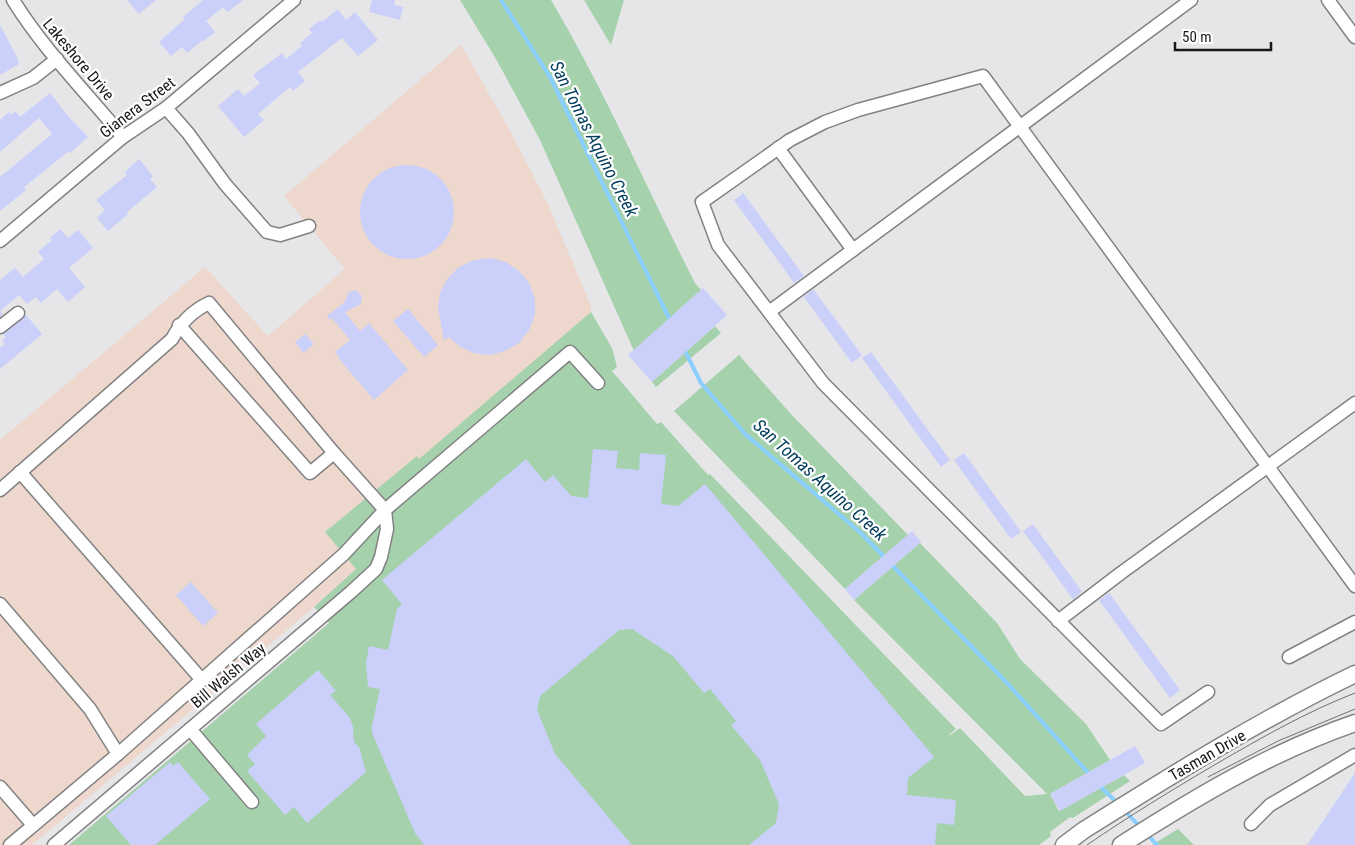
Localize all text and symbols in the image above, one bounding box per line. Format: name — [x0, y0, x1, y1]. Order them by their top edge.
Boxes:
street label: Lakeshore Drive — [39, 15, 118, 104]
scale bar — [1175, 20, 1271, 52]
text: 50 m — [1182, 28, 1212, 46]
water label: San Tomas Aquino Creek — [546, 57, 643, 221]
street label: Gianera Street — [96, 73, 179, 142]
water label: San Tomas Aquino Creek — [749, 414, 892, 546]
street label: Bill Walsh Way — [187, 638, 270, 712]
street label: Tasman Drive — [1165, 726, 1249, 785]

